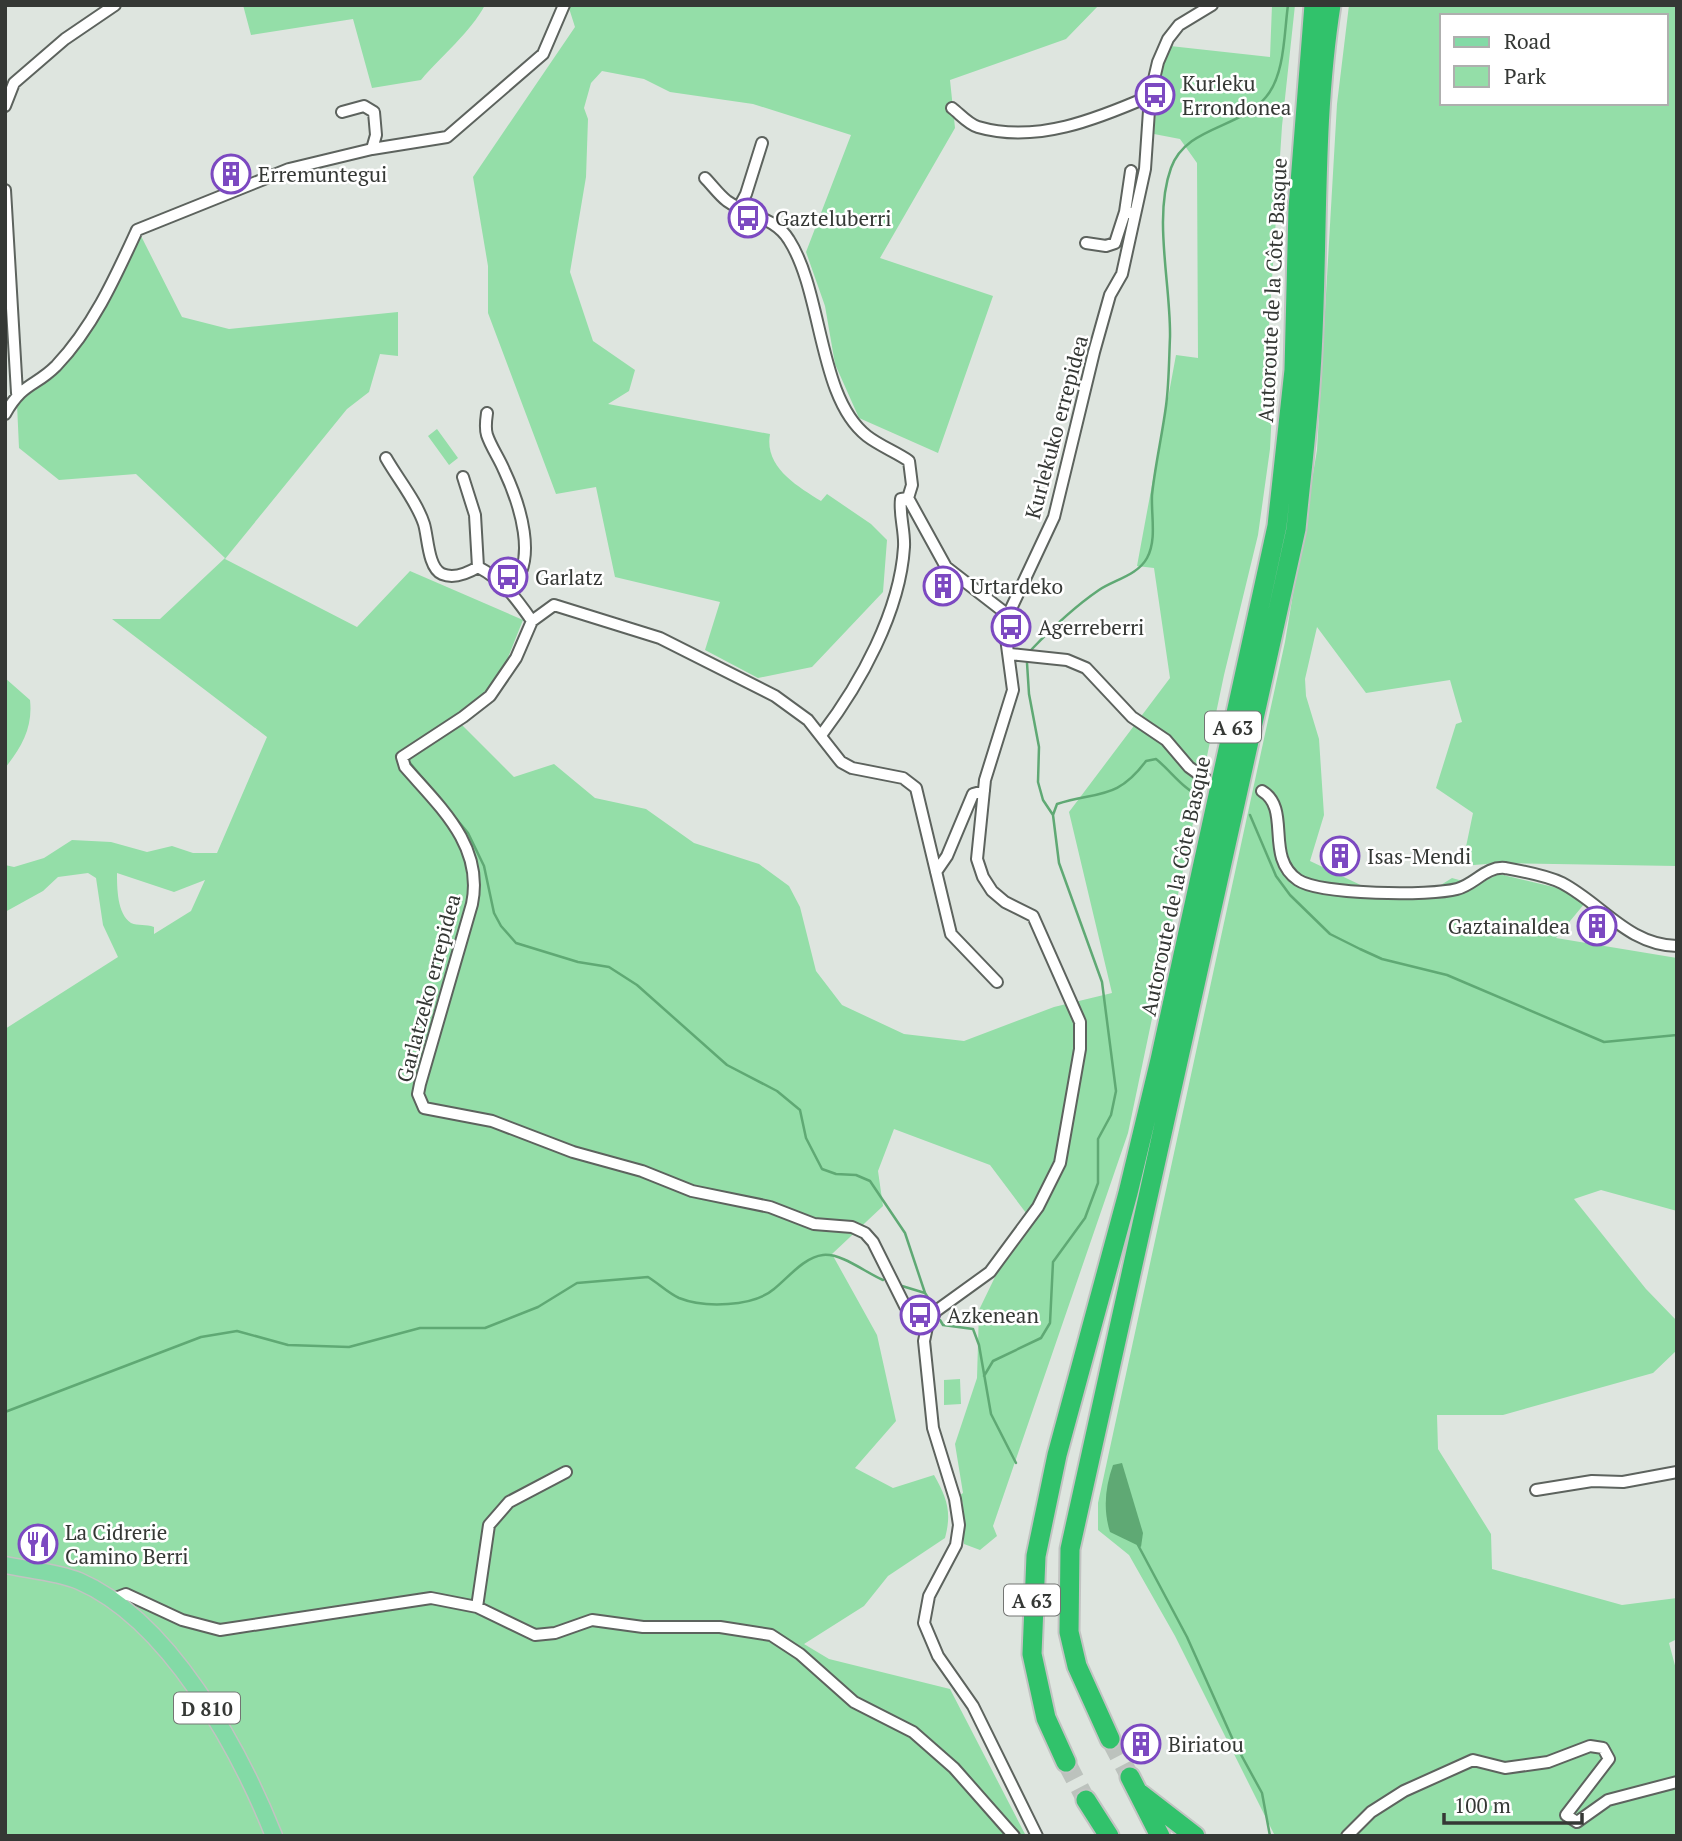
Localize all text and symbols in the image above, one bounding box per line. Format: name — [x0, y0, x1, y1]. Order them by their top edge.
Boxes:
legend — [1440, 14, 1668, 105]
text: Road — [1504, 27, 1551, 55]
text: Park — [1504, 62, 1546, 90]
place label: Kurleku Errondonea — [1182, 69, 1292, 121]
bus stop icon: Kurleku Errondonea — [1134, 74, 1176, 116]
building icon: Erremuntegui — [210, 153, 252, 195]
street label: Autoroute de la Côte Basque — [1251, 157, 1293, 423]
place label: Erremuntegui — [258, 160, 387, 188]
bus stop icon: Gazteluberri — [727, 197, 769, 239]
place label: Gazteluberri — [775, 204, 892, 232]
street label: Kurlekuko errepidea — [1018, 332, 1094, 522]
bus stop icon: Garlatz — [487, 556, 529, 598]
place label: Garlatz — [535, 563, 603, 591]
building icon: Urtardeko — [922, 565, 964, 607]
place label: Urtardeko — [970, 572, 1063, 600]
bus stop icon: Agerreberri — [990, 606, 1032, 648]
place label: Agerreberri — [1038, 613, 1144, 641]
road number: A 63 — [1205, 712, 1261, 742]
street label: Autoroute de la Côte Basque — [1134, 754, 1216, 1018]
building icon: Isas-Mendi — [1319, 835, 1361, 877]
place label: Isas-Mendi — [1367, 842, 1471, 870]
street label: Garlatzeko errepidea — [389, 890, 467, 1085]
building icon: Gaztainaldea — [1576, 905, 1618, 947]
place label: Gaztainaldea — [1448, 912, 1570, 940]
bus stop icon: Azkenean — [899, 1294, 941, 1336]
place label: Azkenean — [947, 1301, 1039, 1329]
place label: La Cidrerie Camino Berri — [65, 1518, 189, 1570]
restaurant icon: La Cidrerie Camino Berri — [17, 1523, 59, 1565]
road number: A 63 — [1004, 1584, 1060, 1616]
road number: D 810 — [174, 1692, 240, 1724]
building icon: Biriatou — [1120, 1723, 1162, 1765]
place label: Biriatou — [1168, 1730, 1244, 1758]
scale bar — [1444, 1782, 1582, 1826]
text: 100 m — [1454, 1791, 1511, 1819]

